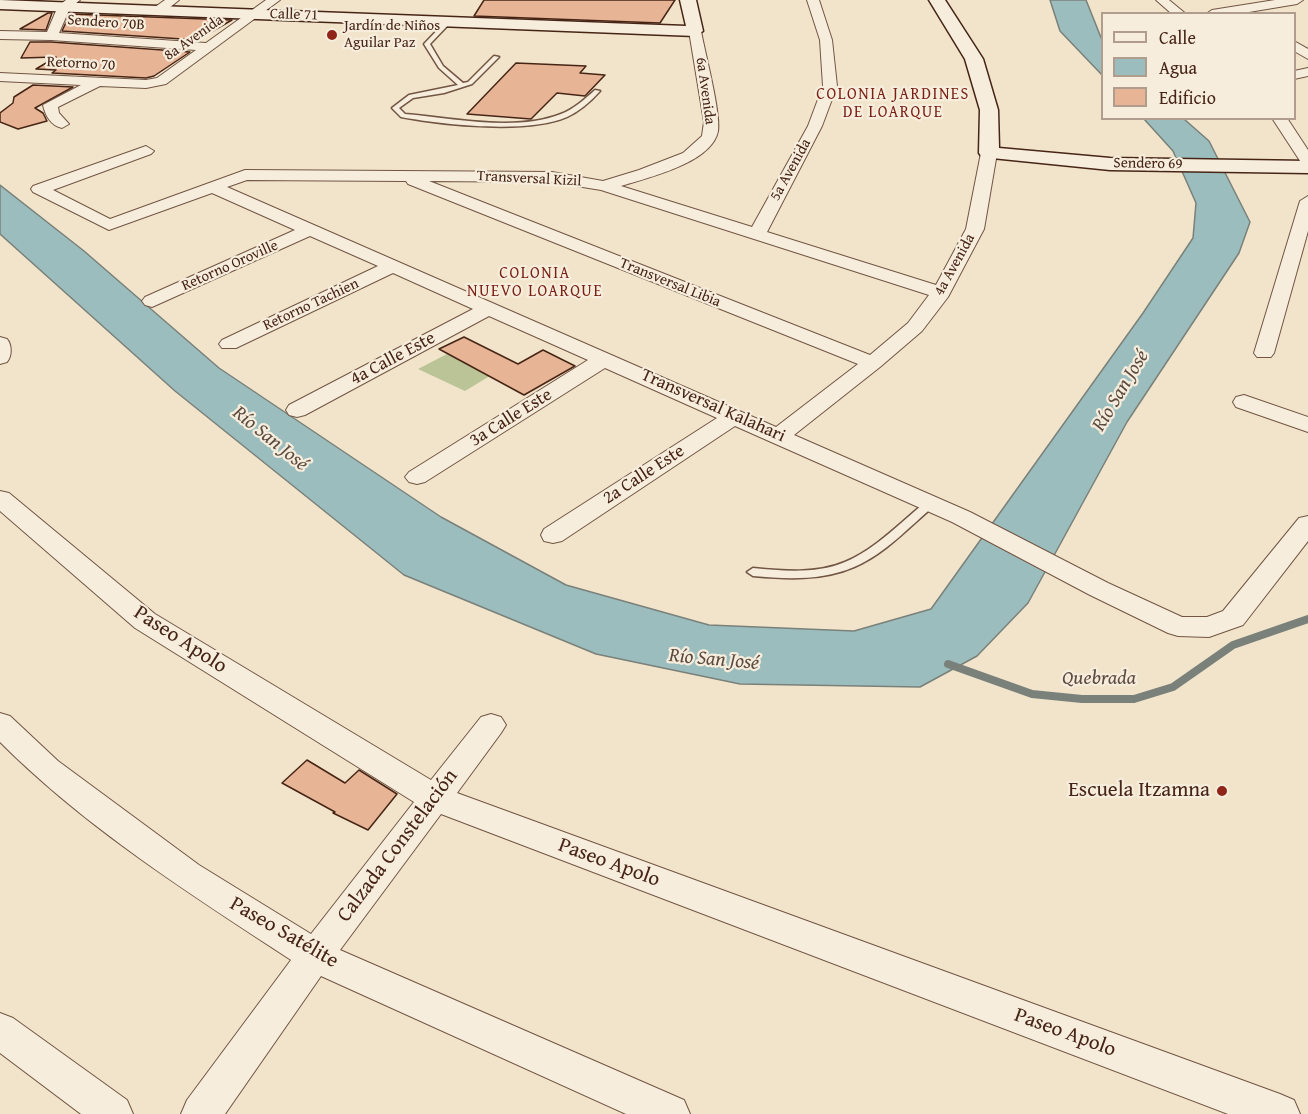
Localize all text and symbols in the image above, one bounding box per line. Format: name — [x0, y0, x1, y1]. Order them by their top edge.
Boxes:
street label: Calle 71 — [269, 5, 319, 25]
street label: Sendero 70B — [67, 11, 145, 35]
street label: 8a Avenida — [161, 11, 227, 65]
legend — [1101, 12, 1296, 120]
place label: Jardín de Niños Aguilar Paz — [344, 17, 440, 52]
text: Calle — [1159, 24, 1196, 51]
marker: Jardín de Niños Aguilar Paz — [325, 28, 339, 42]
street label: Retorno 70 — [46, 53, 116, 75]
text: Agua — [1159, 54, 1197, 81]
street label: 6a Avenida — [691, 56, 719, 126]
text: Edificio — [1159, 84, 1216, 111]
district label: COLONIA JARDINES DE LOARQUE — [816, 85, 970, 123]
street label: 5a Avenida — [767, 136, 815, 204]
street label: Sendero 69 — [1113, 154, 1183, 174]
street label: Transversal Kizil — [476, 167, 582, 191]
street label: 4a Avenida — [931, 231, 979, 299]
street label: Retorno Oroville — [179, 237, 281, 295]
street label: Transversal Libia — [617, 255, 723, 311]
district label: COLONIA NUEVO LOARQUE — [467, 264, 603, 302]
street label: Retorno Tachien — [260, 275, 362, 335]
street label: 4a Calle Este — [347, 328, 439, 390]
water label: Río San José — [1087, 346, 1155, 436]
street label: Transversal Kalahari — [637, 364, 789, 448]
street label: 3a Calle Este — [466, 384, 556, 452]
water label: Río San José — [227, 401, 313, 477]
street label: 2a Calle Este — [599, 441, 689, 509]
street label: Paseo Apolo — [129, 601, 231, 679]
water label: Río San José — [668, 644, 760, 676]
water label: Quebrada — [1062, 667, 1136, 691]
street label: Calzada Constelación — [332, 764, 464, 928]
place label: Escuela Itzamna — [1068, 778, 1210, 804]
marker: Escuela Itzamna — [1215, 784, 1229, 798]
street label: Paseo Apolo — [555, 833, 663, 893]
street label: Paseo Satélite — [225, 892, 343, 974]
street label: Paseo Apolo — [1011, 1003, 1119, 1063]

